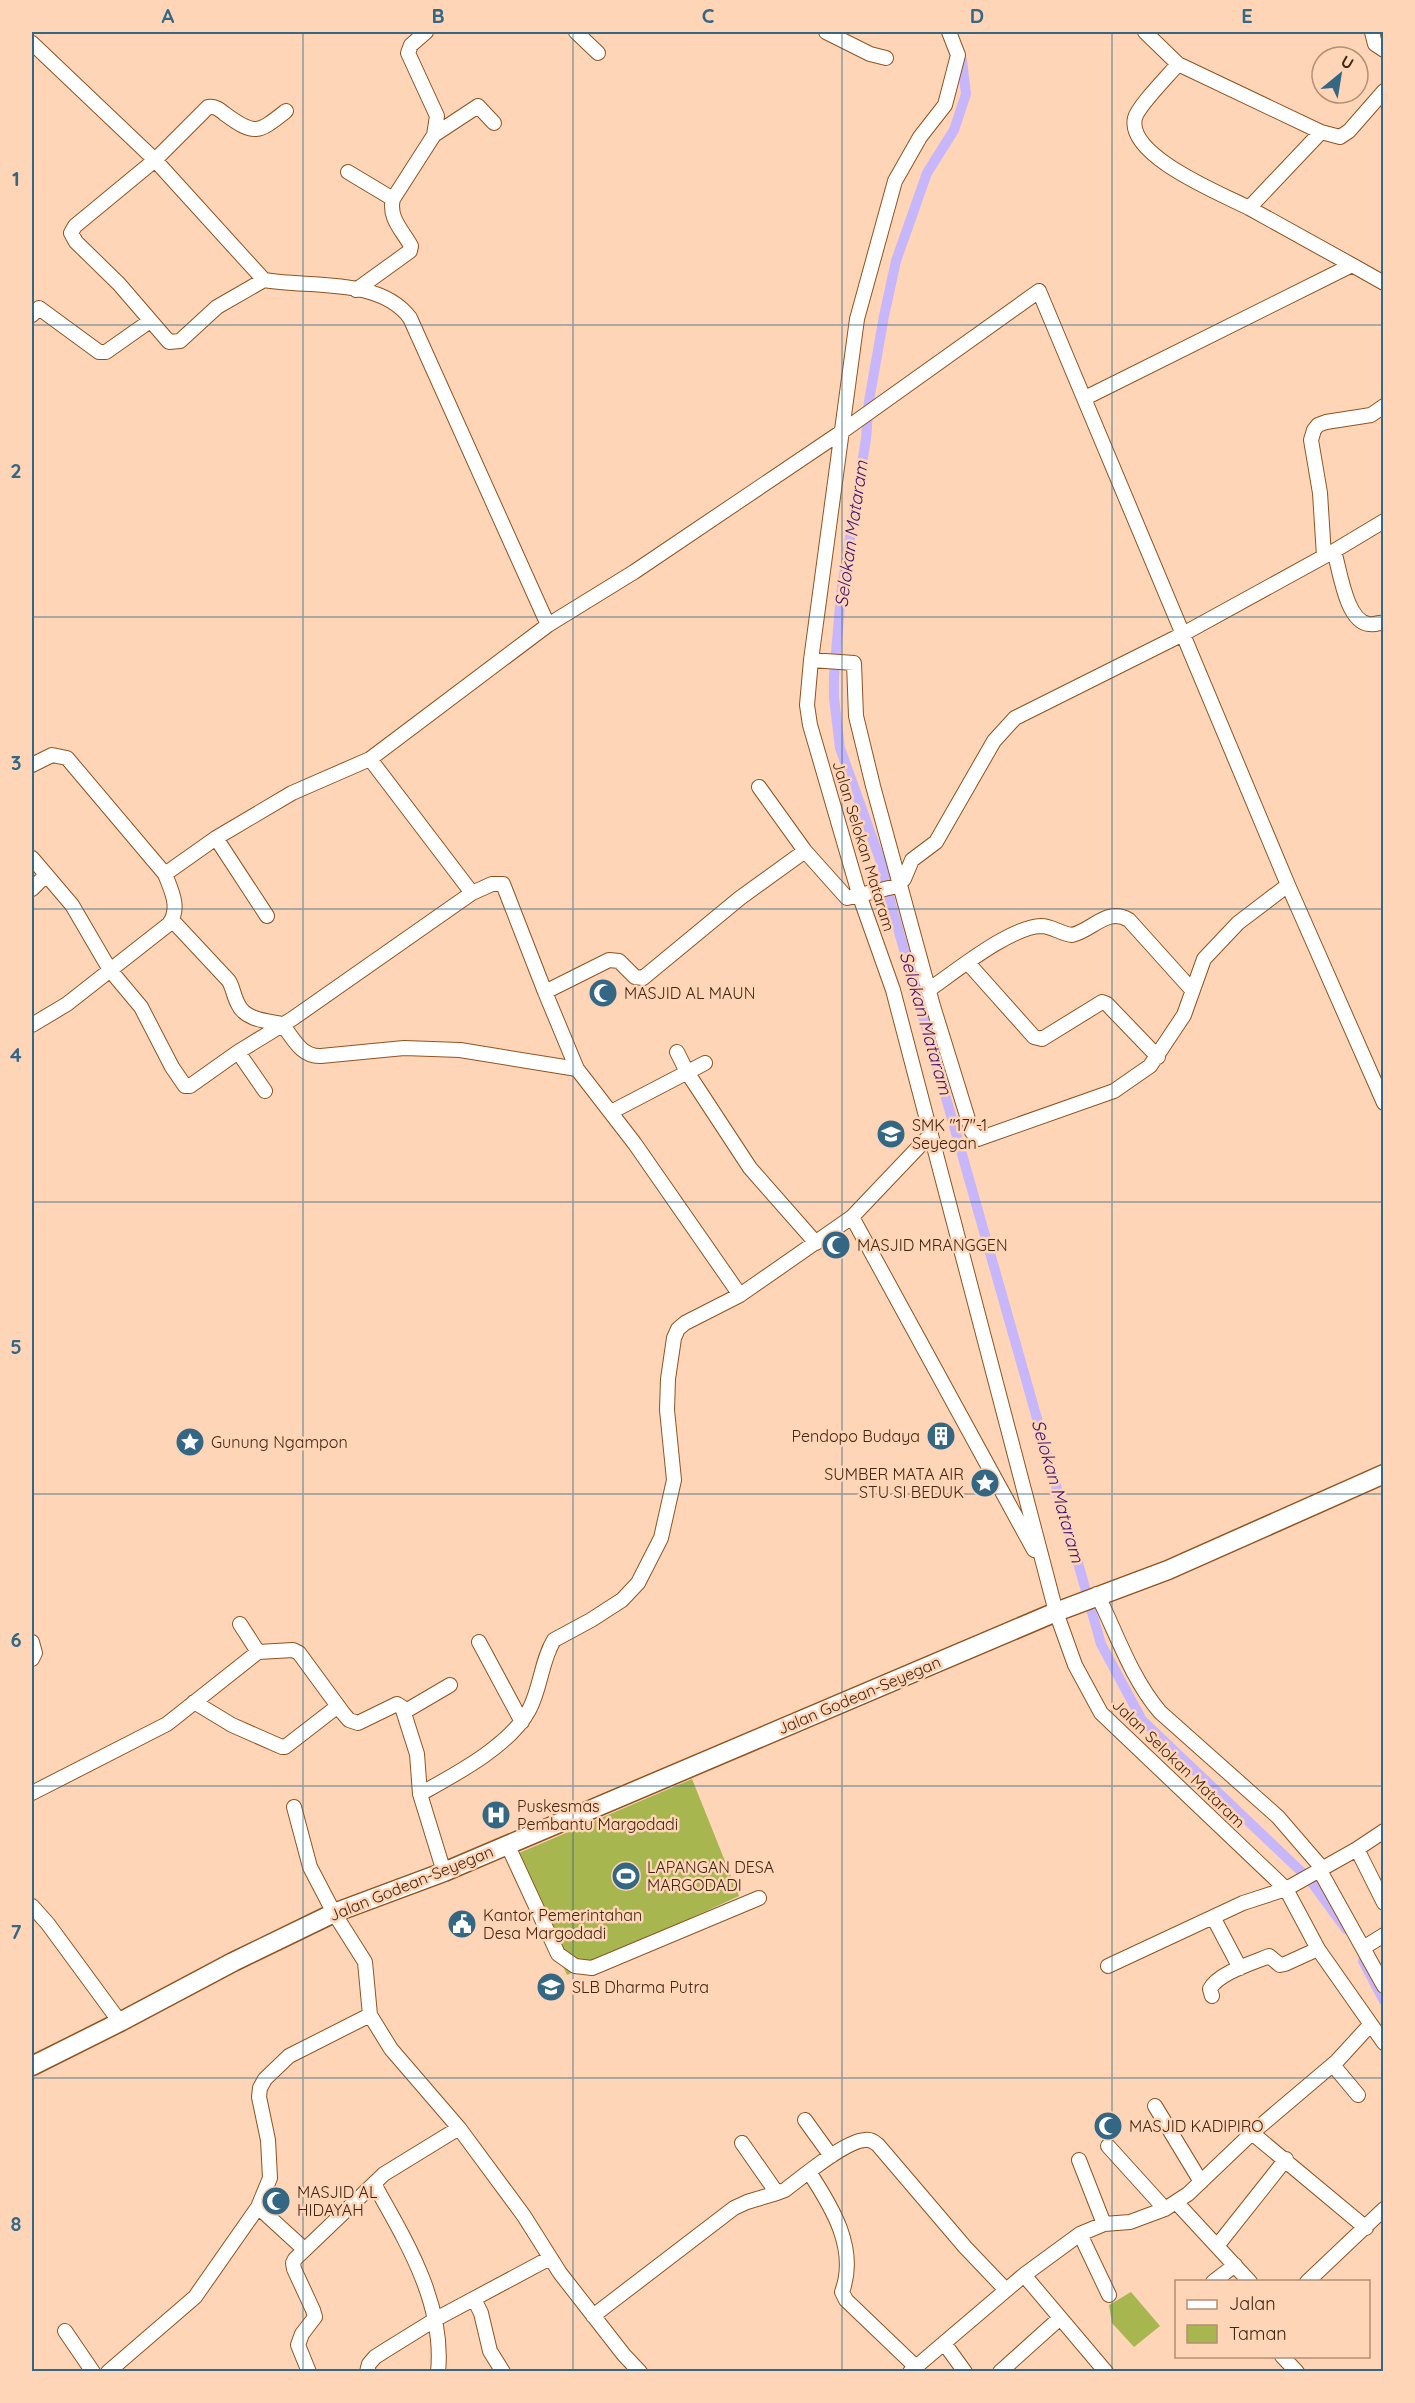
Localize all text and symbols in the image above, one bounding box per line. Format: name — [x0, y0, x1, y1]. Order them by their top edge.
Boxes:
text: A — [162, 3, 175, 28]
text: B — [431, 3, 445, 28]
text: C — [702, 3, 715, 28]
text: D — [970, 3, 984, 28]
text: E — [1241, 3, 1253, 28]
north arrow — [1310, 45, 1370, 105]
text: U — [1338, 51, 1357, 73]
text: 1 — [12, 166, 20, 191]
text: 2 — [10, 458, 22, 483]
water label: Selokan Mataram — [829, 459, 873, 609]
text: 3 — [11, 750, 21, 775]
street label: Jalan Selokan Mataram — [829, 758, 899, 934]
water label: Selokan Mataram — [895, 949, 958, 1098]
mosque icon: MASJID AL MAUN — [587, 977, 619, 1009]
place label: MASJID AL MAUN — [624, 983, 755, 1003]
text: 4 — [10, 1042, 22, 1067]
place label: SMK "17"-1 Seyegan — [912, 1115, 987, 1153]
school or university icon: SMK "17"-1 Seyegan — [875, 1118, 907, 1150]
mosque icon: MASJID MRANGGEN — [820, 1229, 852, 1261]
place label: MASJID MRANGGEN — [857, 1235, 1008, 1255]
text: 5 — [10, 1334, 22, 1359]
water label: Selokan Mataram — [1027, 1417, 1090, 1566]
building icon: Pendopo Budaya — [925, 1420, 957, 1452]
place icon: Gunung Ngampon — [174, 1426, 206, 1458]
place label: Pendopo Budaya — [792, 1426, 920, 1446]
place label: Gunung Ngampon — [211, 1432, 348, 1452]
place label: SUMBER MATA AIR STU SI BEDUK — [824, 1464, 964, 1502]
place icon: SUMBER MATA AIR STU SI BEDUK — [969, 1467, 1001, 1499]
text: 6 — [10, 1627, 22, 1652]
street label: Jalan Godean-Seyegan — [774, 1652, 944, 1738]
street label: Jalan Selokan Mataram — [1108, 1694, 1250, 1832]
place label: Puskesmas Pembantu Margodadi — [517, 1796, 678, 1834]
hospital icon: Puskesmas Pembantu Margodadi — [480, 1799, 512, 1831]
street label: Jalan Godean-Seyegan — [326, 1841, 496, 1925]
place label: LAPANGAN DESA MARGODADI — [647, 1857, 774, 1895]
sports icon: LAPANGAN DESA MARGODADI — [610, 1860, 642, 1892]
place label: Kantor Pemerintahan Desa Margodadi — [483, 1905, 642, 1943]
public building icon: Kantor Pemerintahan Desa Margodadi — [446, 1908, 478, 1940]
text: 7 — [11, 1919, 22, 1944]
school or university icon: SLB Dharma Putra — [535, 1971, 567, 2003]
place label: SLB Dharma Putra — [572, 1977, 709, 1997]
mosque icon: MASJID KADIPIRO — [1092, 2110, 1124, 2142]
place label: MASJID KADIPIRO — [1129, 2116, 1264, 2136]
place label: MASJID AL HIDAYAH — [297, 2182, 378, 2220]
mosque icon: MASJID AL HIDAYAH — [260, 2185, 292, 2217]
text: 8 — [11, 2211, 22, 2236]
legend — [1175, 2280, 1370, 2358]
text: Jalan — [1229, 2292, 1276, 2315]
text: Taman — [1229, 2322, 1287, 2345]

